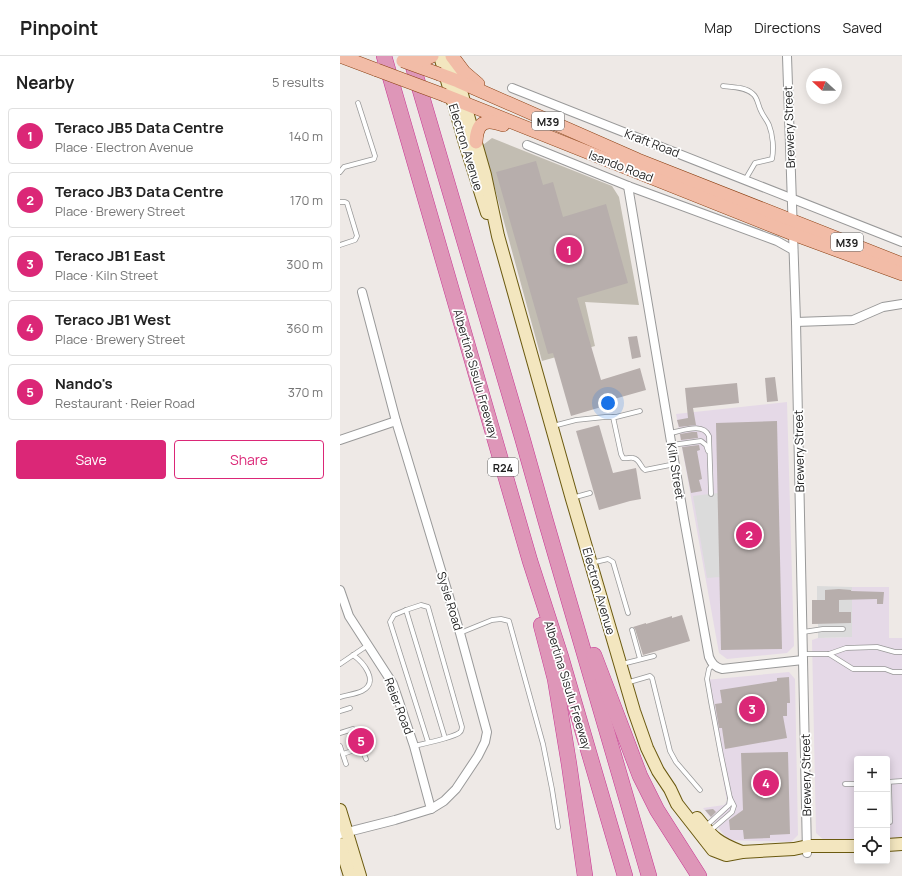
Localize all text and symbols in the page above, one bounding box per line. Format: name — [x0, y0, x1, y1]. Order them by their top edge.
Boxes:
text: Pinpoint — [20, 15, 98, 41]
text: Map — [704, 18, 732, 37]
text: Directions — [754, 18, 821, 37]
text: Saved — [843, 18, 882, 37]
north arrow — [806, 68, 842, 104]
text: Nearby — [16, 71, 74, 94]
text: 5 results — [272, 73, 324, 91]
street label: Brewery Street — [779, 85, 799, 169]
street label: Electron Avenue — [445, 101, 487, 193]
road number: M39 — [532, 112, 564, 130]
text: Teraco JB5 Data Centre — [55, 117, 224, 138]
street label: Kraft Road — [622, 125, 682, 161]
text: 1 — [27, 127, 33, 145]
text: 140 m — [289, 127, 323, 145]
text: Place · Electron Avenue — [55, 138, 193, 156]
street label: Isando Road — [586, 146, 656, 186]
text: Teraco JB3 Data Centre — [55, 181, 224, 202]
text: 2 — [26, 191, 34, 209]
text: 170 m — [290, 191, 323, 209]
text: Place · Brewery Street — [55, 202, 185, 220]
road number: M39 — [831, 233, 863, 251]
pin: 1 — [556, 235, 582, 265]
text: Teraco JB1 East — [55, 245, 166, 266]
text: 3 — [26, 255, 34, 273]
text: 300 m — [286, 255, 323, 273]
text: Place · Kiln Street — [55, 266, 158, 284]
street label: Albertina Sisulu Freeway — [449, 307, 503, 441]
text: Teraco JB1 West — [55, 309, 171, 330]
text: 4 — [26, 319, 34, 337]
text: 360 m — [286, 319, 323, 337]
text: Place · Brewery Street — [55, 330, 185, 348]
text: Nando's — [55, 373, 113, 394]
text: 5 — [26, 383, 34, 401]
text: 370 m — [288, 383, 323, 401]
your location — [598, 393, 618, 413]
text: Restaurant · Reier Road — [55, 394, 195, 412]
street label: Brewery Street — [790, 409, 808, 492]
button: Save — [16, 440, 166, 479]
button: Share — [174, 440, 324, 479]
street label: Kiln Street — [663, 441, 689, 501]
road number: R24 — [488, 458, 518, 476]
pin: 2 — [736, 520, 762, 550]
street label: Electron Avenue — [578, 545, 620, 637]
street label: Sysie Road — [433, 570, 467, 632]
street label: Albertina Sisulu Freeway — [540, 618, 596, 752]
street label: Reier Road — [380, 675, 418, 737]
pin: 3 — [739, 694, 765, 724]
pin: 5 — [348, 726, 374, 756]
street label: Brewery Street — [797, 733, 815, 816]
map controls — [854, 756, 890, 864]
button: + — [854, 756, 890, 792]
pin: 4 — [753, 768, 779, 798]
button: − — [854, 792, 890, 828]
button: locate — [854, 828, 890, 864]

